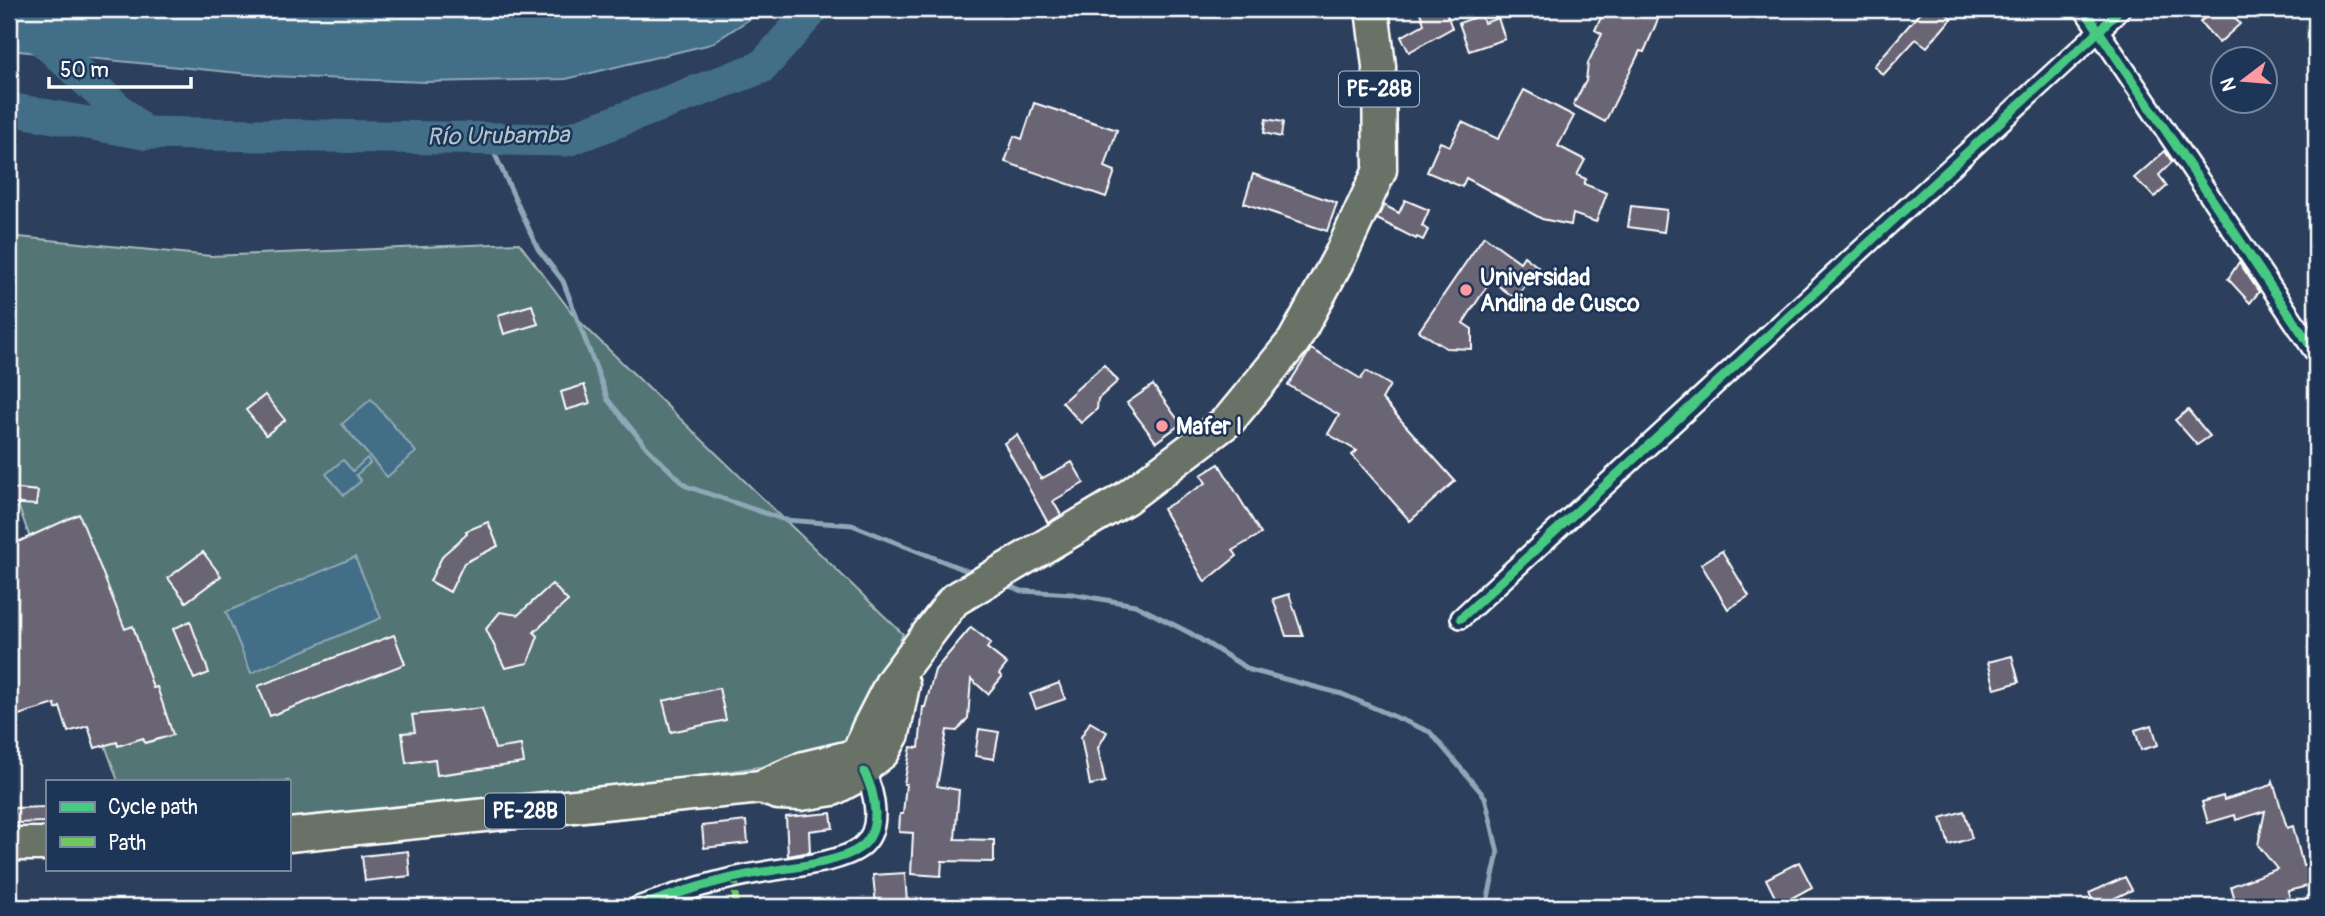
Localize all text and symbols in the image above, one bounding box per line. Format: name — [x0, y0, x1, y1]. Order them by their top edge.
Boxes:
scale bar — [49, 46, 191, 90]
north arrow — [2210, 46, 2280, 116]
text: 50 m — [60, 57, 109, 84]
road number: PE-28B — [1339, 72, 1419, 106]
text: N — [2215, 75, 2242, 94]
water label: Río Urubamba — [427, 120, 571, 152]
place label: Universidad Andina de Cusco — [1480, 263, 1640, 318]
marker: Universidad Andina de Cusco — [1458, 282, 1474, 298]
place label: Mafer I — [1176, 412, 1242, 441]
marker: Mafer I — [1154, 418, 1170, 434]
legend — [46, 780, 290, 870]
text: Cycle path — [108, 794, 198, 821]
road number: PE-28B — [485, 794, 565, 828]
text: Path — [108, 830, 146, 857]

